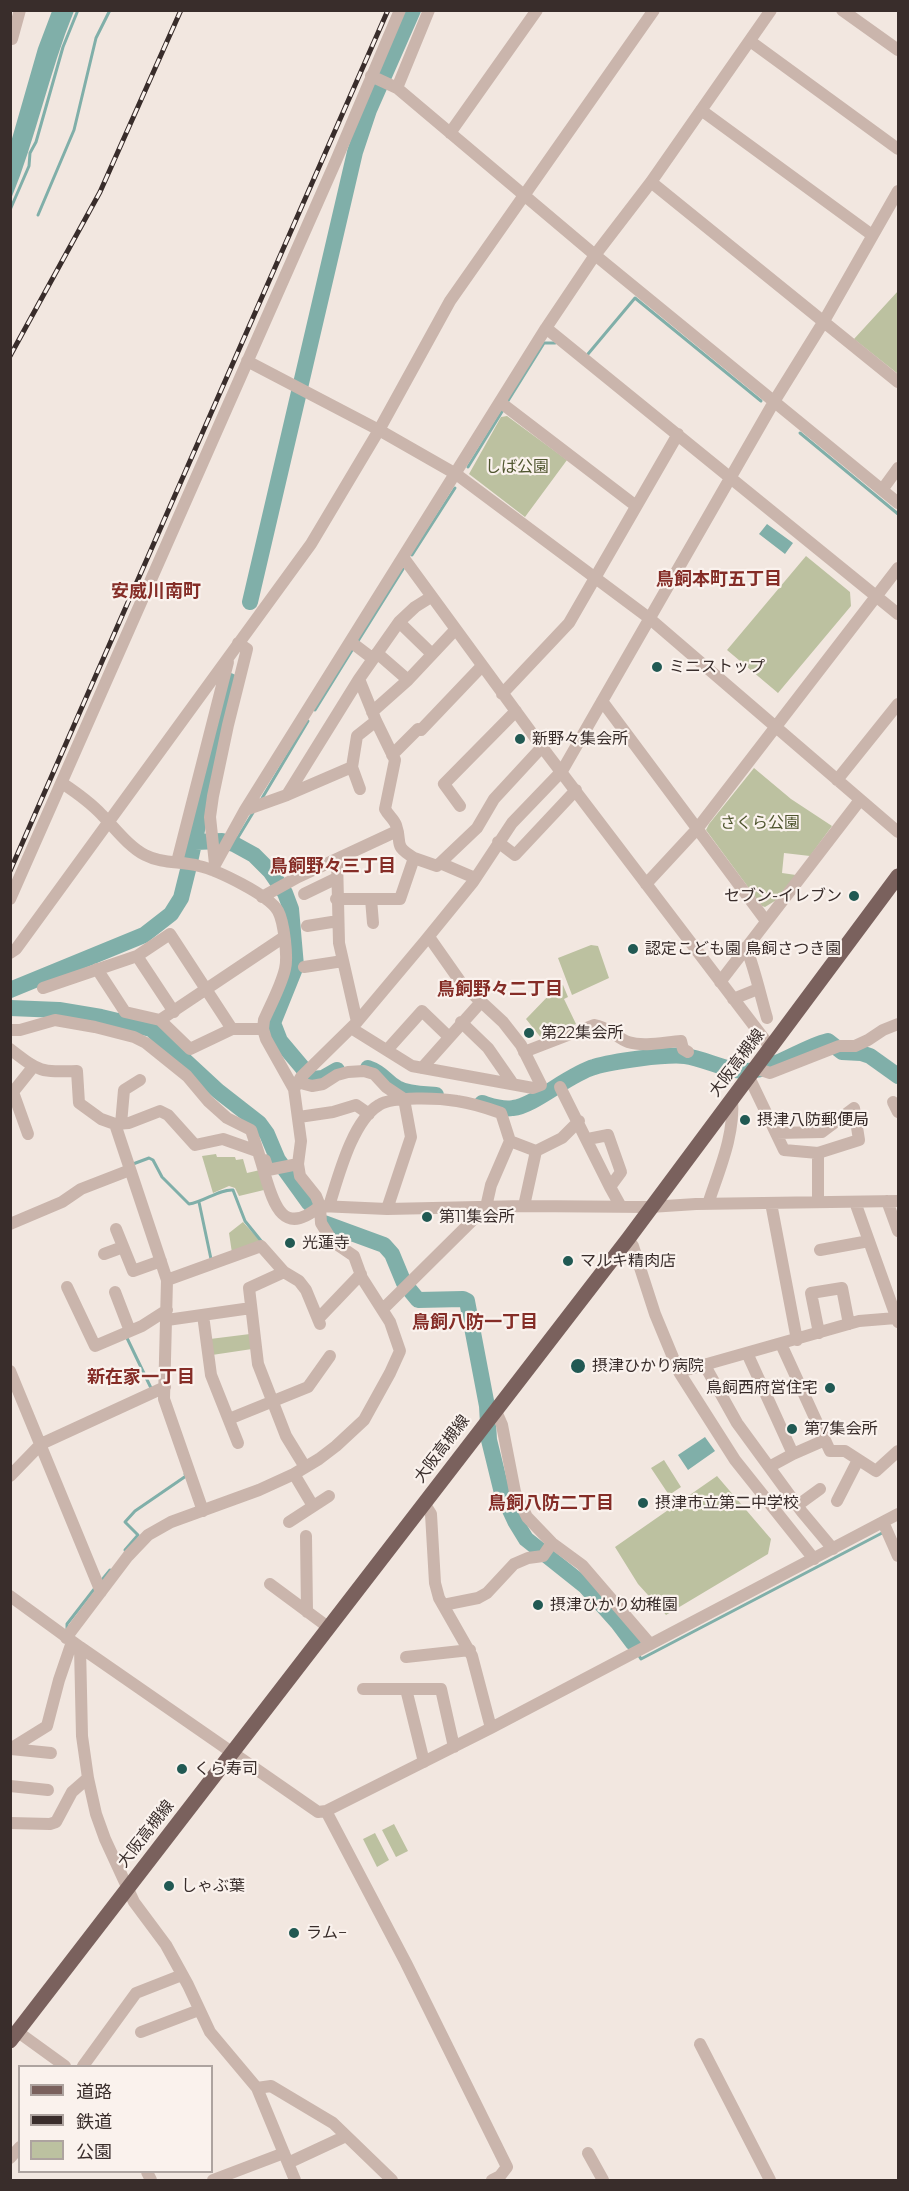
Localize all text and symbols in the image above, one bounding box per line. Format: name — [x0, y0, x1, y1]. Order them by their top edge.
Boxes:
park label: しば公園 — [485, 457, 549, 477]
district label: 鳥飼本町五丁目 — [656, 569, 782, 591]
district label: 安威川南町 — [111, 581, 201, 603]
place label: ミニストップ — [669, 657, 765, 677]
marker: ミニストップ — [650, 660, 664, 674]
place label: 新野々集会所 — [532, 729, 628, 749]
marker: 新野々集会所 — [513, 732, 527, 746]
park label: さくら公園 — [720, 813, 800, 833]
district label: 鳥飼野々三丁目 — [270, 856, 396, 878]
place label: セブン-イレブン — [724, 886, 842, 906]
marker: セブン-イレブン — [847, 889, 861, 903]
place label: 認定こども園 鳥飼さつき園 — [645, 939, 841, 959]
marker: 認定こども園 鳥飼さつき園 — [626, 942, 640, 956]
district label: 鳥飼野々二丁目 — [437, 979, 563, 1001]
place label: 第22集会所 — [541, 1023, 623, 1043]
street label: 大阪高槻線 — [705, 1025, 769, 1101]
marker: 第22集会所 — [522, 1026, 536, 1040]
place label: 摂津八防郵便局 — [757, 1110, 869, 1130]
marker: 摂津八防郵便局 — [738, 1113, 752, 1127]
place label: 第11集会所 — [439, 1207, 515, 1227]
marker: 第11集会所 — [420, 1210, 434, 1224]
place label: 光蓮寺 — [302, 1233, 350, 1253]
marker: 光蓮寺 — [283, 1236, 297, 1250]
place label: マルキ精肉店 — [580, 1251, 676, 1271]
marker: マルキ精肉店 — [561, 1254, 575, 1268]
district label: 鳥飼八防一丁目 — [412, 1312, 538, 1334]
place label: 摂津ひかり病院 — [592, 1356, 704, 1376]
marker: 摂津ひかり病院 — [569, 1357, 587, 1375]
district label: 新在家一丁目 — [87, 1367, 195, 1389]
place label: 鳥飼西府営住宅 — [706, 1378, 818, 1398]
marker: 鳥飼西府営住宅 — [823, 1381, 837, 1395]
street label: 大阪高槻線 — [410, 1411, 474, 1487]
place label: 第7集会所 — [804, 1419, 877, 1439]
marker: 第7集会所 — [785, 1422, 799, 1436]
district label: 鳥飼八防二丁目 — [488, 1493, 614, 1515]
place label: 摂津市立第二中学校 — [655, 1493, 799, 1513]
marker: 摂津市立第二中学校 — [636, 1496, 650, 1510]
place label: 摂津ひかり幼稚園 — [550, 1595, 678, 1615]
marker: 摂津ひかり幼稚園 — [531, 1598, 545, 1612]
place label: くら寿司 — [194, 1759, 258, 1779]
marker: くら寿司 — [175, 1762, 189, 1776]
street label: 大阪高槻線 — [114, 1797, 178, 1871]
place label: しゃぶ葉 — [181, 1876, 245, 1896]
marker: しゃぶ葉 — [162, 1879, 176, 1893]
place label: ラム− — [306, 1923, 347, 1943]
marker: ラム− — [287, 1926, 301, 1940]
legend — [18, 2065, 213, 2173]
text: 道路 — [76, 2081, 112, 2103]
text: 鉄道 — [76, 2111, 112, 2133]
text: 公園 — [76, 2141, 112, 2163]

